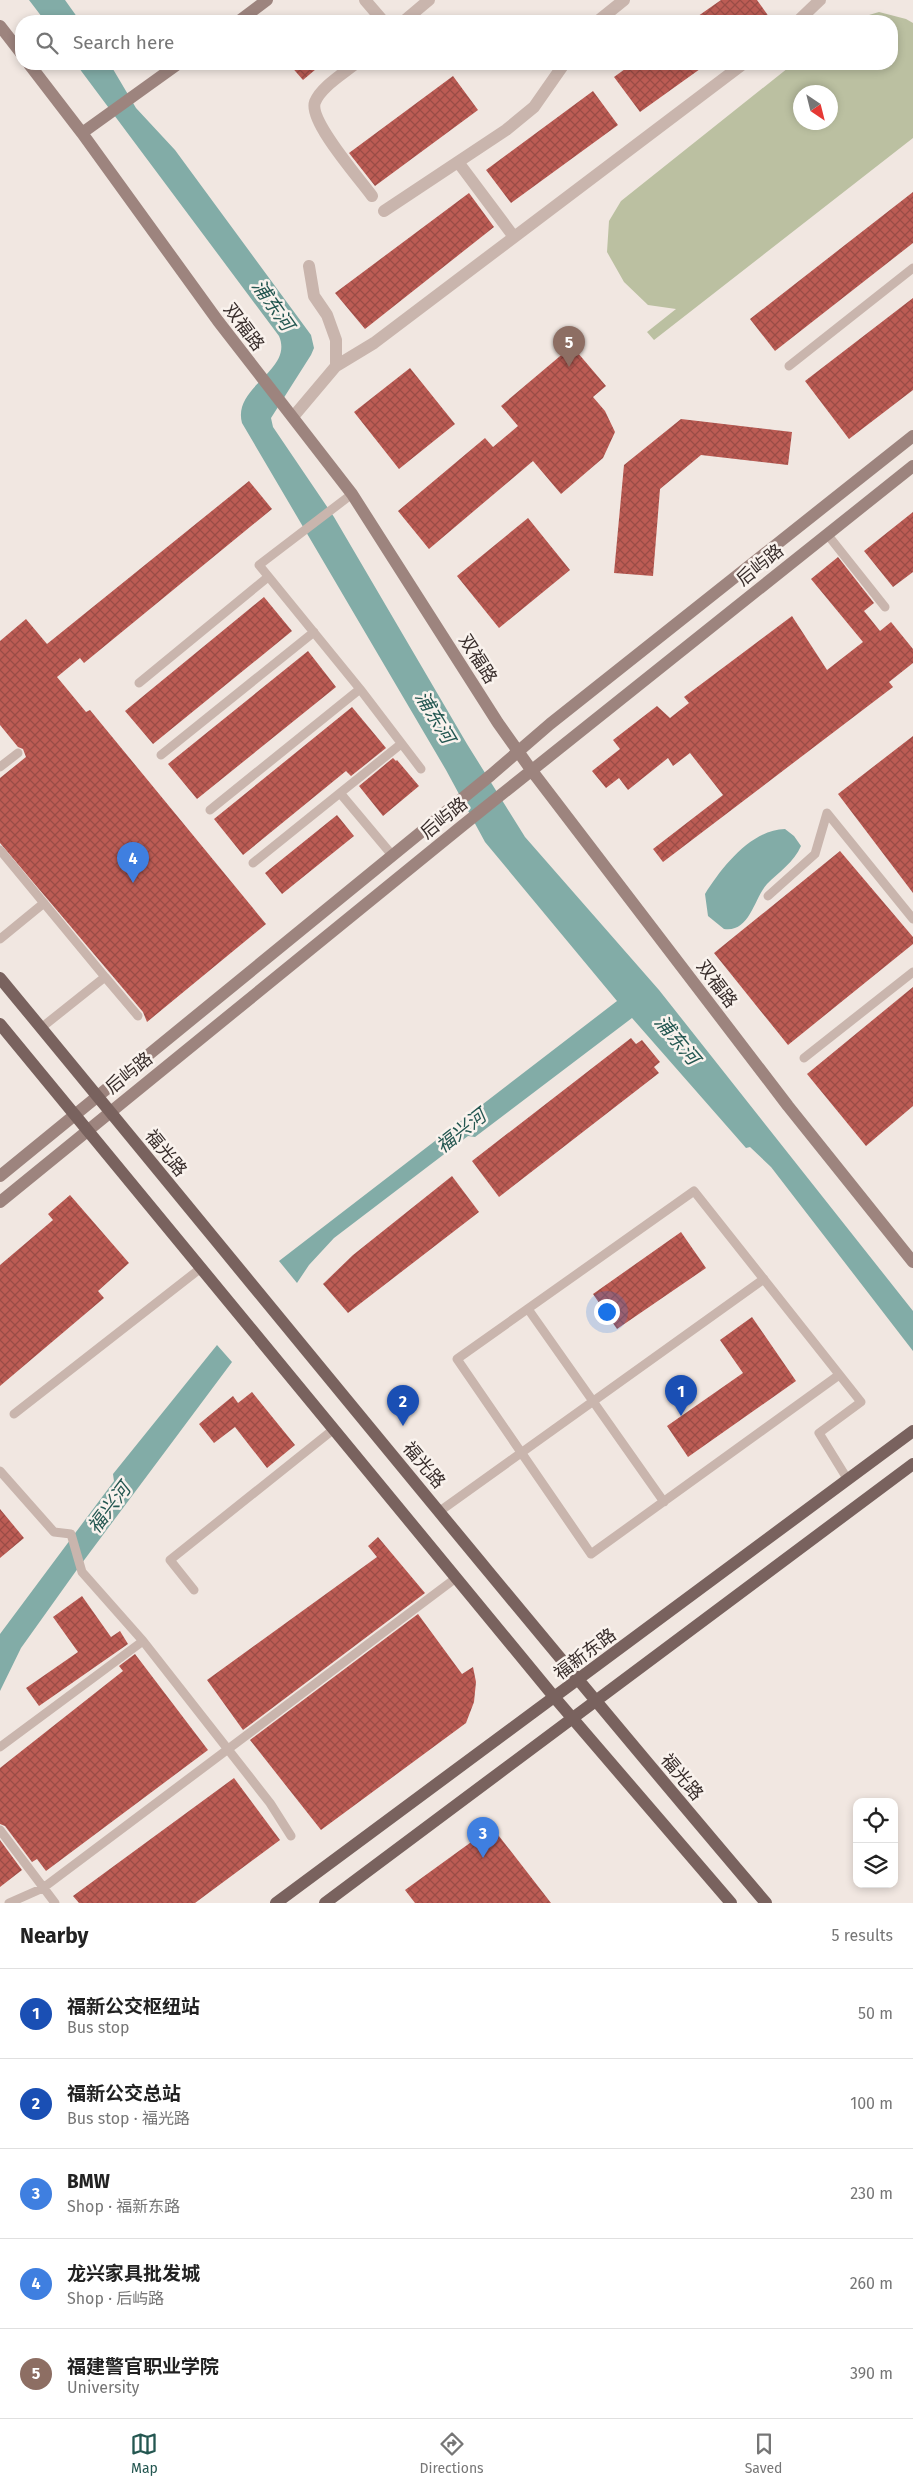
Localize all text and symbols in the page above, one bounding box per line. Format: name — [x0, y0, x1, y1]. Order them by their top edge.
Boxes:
search box — [15, 15, 898, 70]
icon: search — [33, 29, 61, 57]
text: Search here — [73, 31, 174, 54]
north arrow — [793, 85, 838, 130]
water label: 浦东河 — [247, 275, 301, 338]
street label: 双福路 — [219, 299, 269, 355]
pin: 5 — [553, 326, 585, 367]
street label: 后屿路 — [732, 539, 788, 591]
street label: 双福路 — [454, 630, 502, 688]
water label: 浦东河 — [410, 687, 462, 751]
street label: 后屿路 — [416, 792, 472, 844]
pin: 4 — [117, 842, 149, 883]
street label: 双福路 — [692, 956, 742, 1012]
water label: 浦东河 — [650, 1011, 707, 1072]
street label: 后屿路 — [101, 1047, 157, 1099]
water label: 福兴河 — [431, 1102, 494, 1158]
street label: 福光路 — [140, 1125, 192, 1181]
your location — [594, 1299, 620, 1325]
pin: 1 — [665, 1375, 697, 1416]
pin: 2 — [387, 1385, 419, 1426]
street label: 福光路 — [398, 1437, 450, 1493]
water label: 福兴河 — [83, 1475, 138, 1538]
street label: 福新东路 — [550, 1624, 620, 1684]
street label: 福光路 — [656, 1749, 708, 1805]
map controls — [853, 1798, 898, 1888]
button: locate — [853, 1798, 898, 1843]
pin: 3 — [467, 1817, 499, 1858]
button: layers — [853, 1843, 898, 1888]
text: Nearby — [20, 1923, 88, 1949]
text: 5 results — [832, 1926, 893, 1945]
text: 福新公交枢纽站 — [67, 1995, 200, 2018]
text: 1 — [32, 2004, 40, 2023]
text: 50 m — [858, 2004, 893, 2023]
text: Bus stop — [67, 2018, 130, 2037]
text: 福新公交总站 — [67, 2082, 181, 2105]
text: 2 — [32, 2094, 40, 2113]
text: 100 m — [850, 2094, 893, 2113]
text: Bus stop · 福光路 — [67, 2109, 190, 2128]
text: BMW — [67, 2170, 110, 2193]
text: 3 — [32, 2184, 40, 2203]
text: 230 m — [850, 2184, 893, 2203]
text: Shop · 福新东路 — [67, 2197, 180, 2216]
text: 龙兴家具批发城 — [67, 2262, 200, 2285]
text: 4 — [31, 2274, 41, 2293]
text: 260 m — [850, 2274, 893, 2293]
text: Shop · 后屿路 — [67, 2289, 164, 2308]
text: 福建警官职业学院 — [67, 2355, 219, 2378]
text: 5 — [32, 2364, 40, 2383]
text: 390 m — [850, 2364, 893, 2383]
text: University — [67, 2378, 140, 2397]
tab: Map — [130, 2430, 158, 2477]
tab: Directions — [419, 2430, 484, 2477]
tab: Saved — [745, 2430, 783, 2477]

